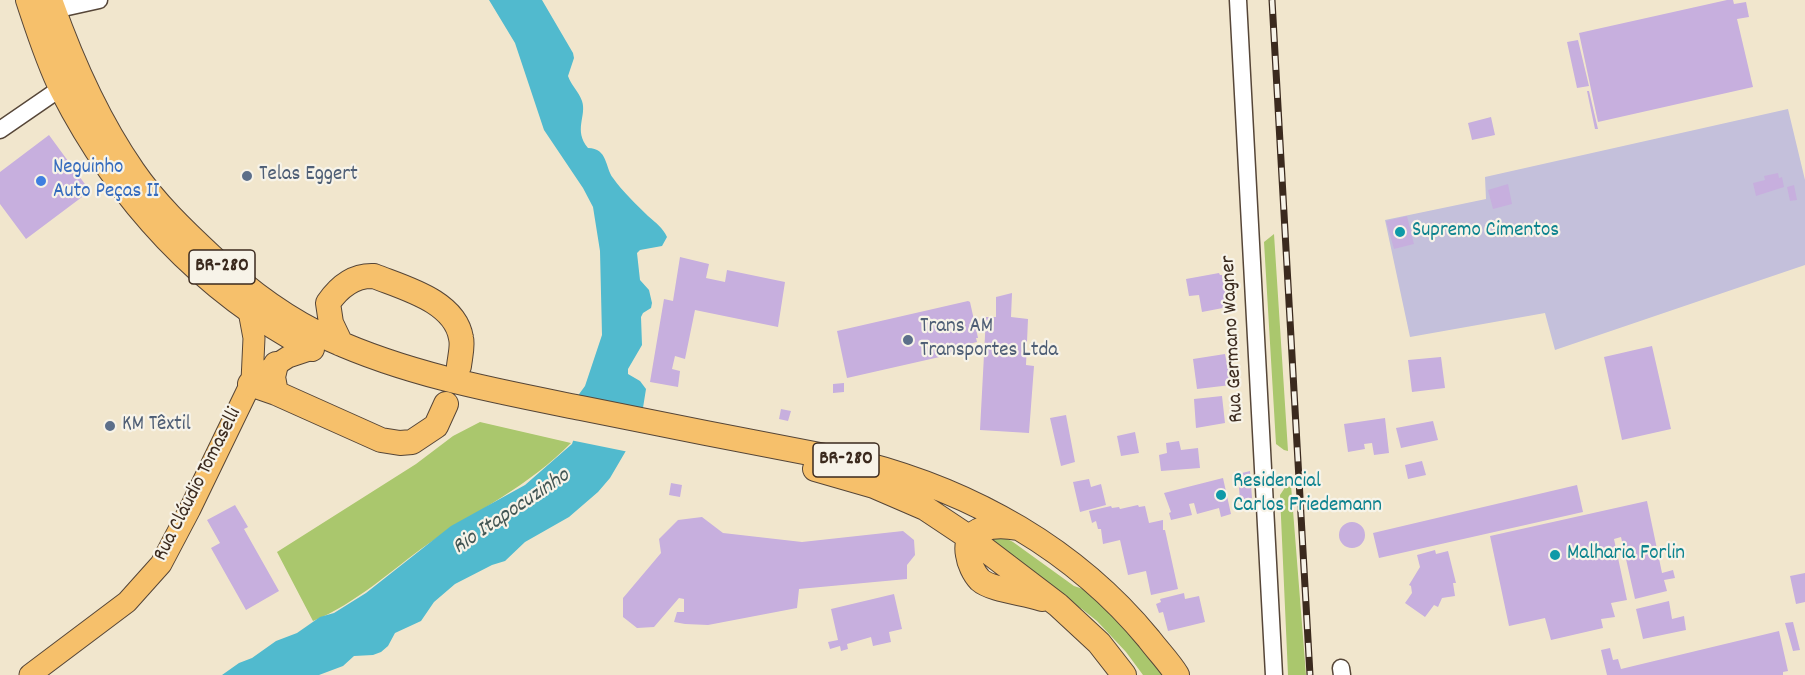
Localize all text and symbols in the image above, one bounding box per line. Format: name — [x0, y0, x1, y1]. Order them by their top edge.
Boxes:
place label: Neguinho Auto Peças II — [53, 156, 159, 206]
place label: Telas Eggert — [259, 163, 358, 189]
marker: Telas Eggert — [240, 169, 254, 183]
marker: Neguinho Auto Peças II — [34, 174, 48, 188]
place label: Supremo Cimentos — [1412, 219, 1559, 245]
marker: Supremo Cimentos — [1393, 225, 1407, 239]
road number: BR-280 — [189, 250, 255, 284]
street label: Rua Germano Wagner — [1217, 255, 1251, 423]
place label: Trans AM Transportes Ltda — [920, 315, 1058, 365]
marker: Trans AM Transportes Ltda — [901, 333, 915, 347]
street label: Rua Cláudio Tomaselli — [149, 404, 249, 566]
place label: KM Têxtil — [122, 413, 191, 439]
marker: KM Têxtil — [103, 419, 117, 433]
road number: BR-280 — [813, 443, 879, 477]
water label: Rio Itapocuzinho — [448, 464, 576, 562]
place label: Residencial Carlos Friedemann — [1233, 470, 1382, 520]
marker: Residencial Carlos Friedemann — [1214, 488, 1228, 502]
place label: Malharia Forlin — [1567, 542, 1685, 568]
marker: Malharia Forlin — [1548, 548, 1562, 562]

